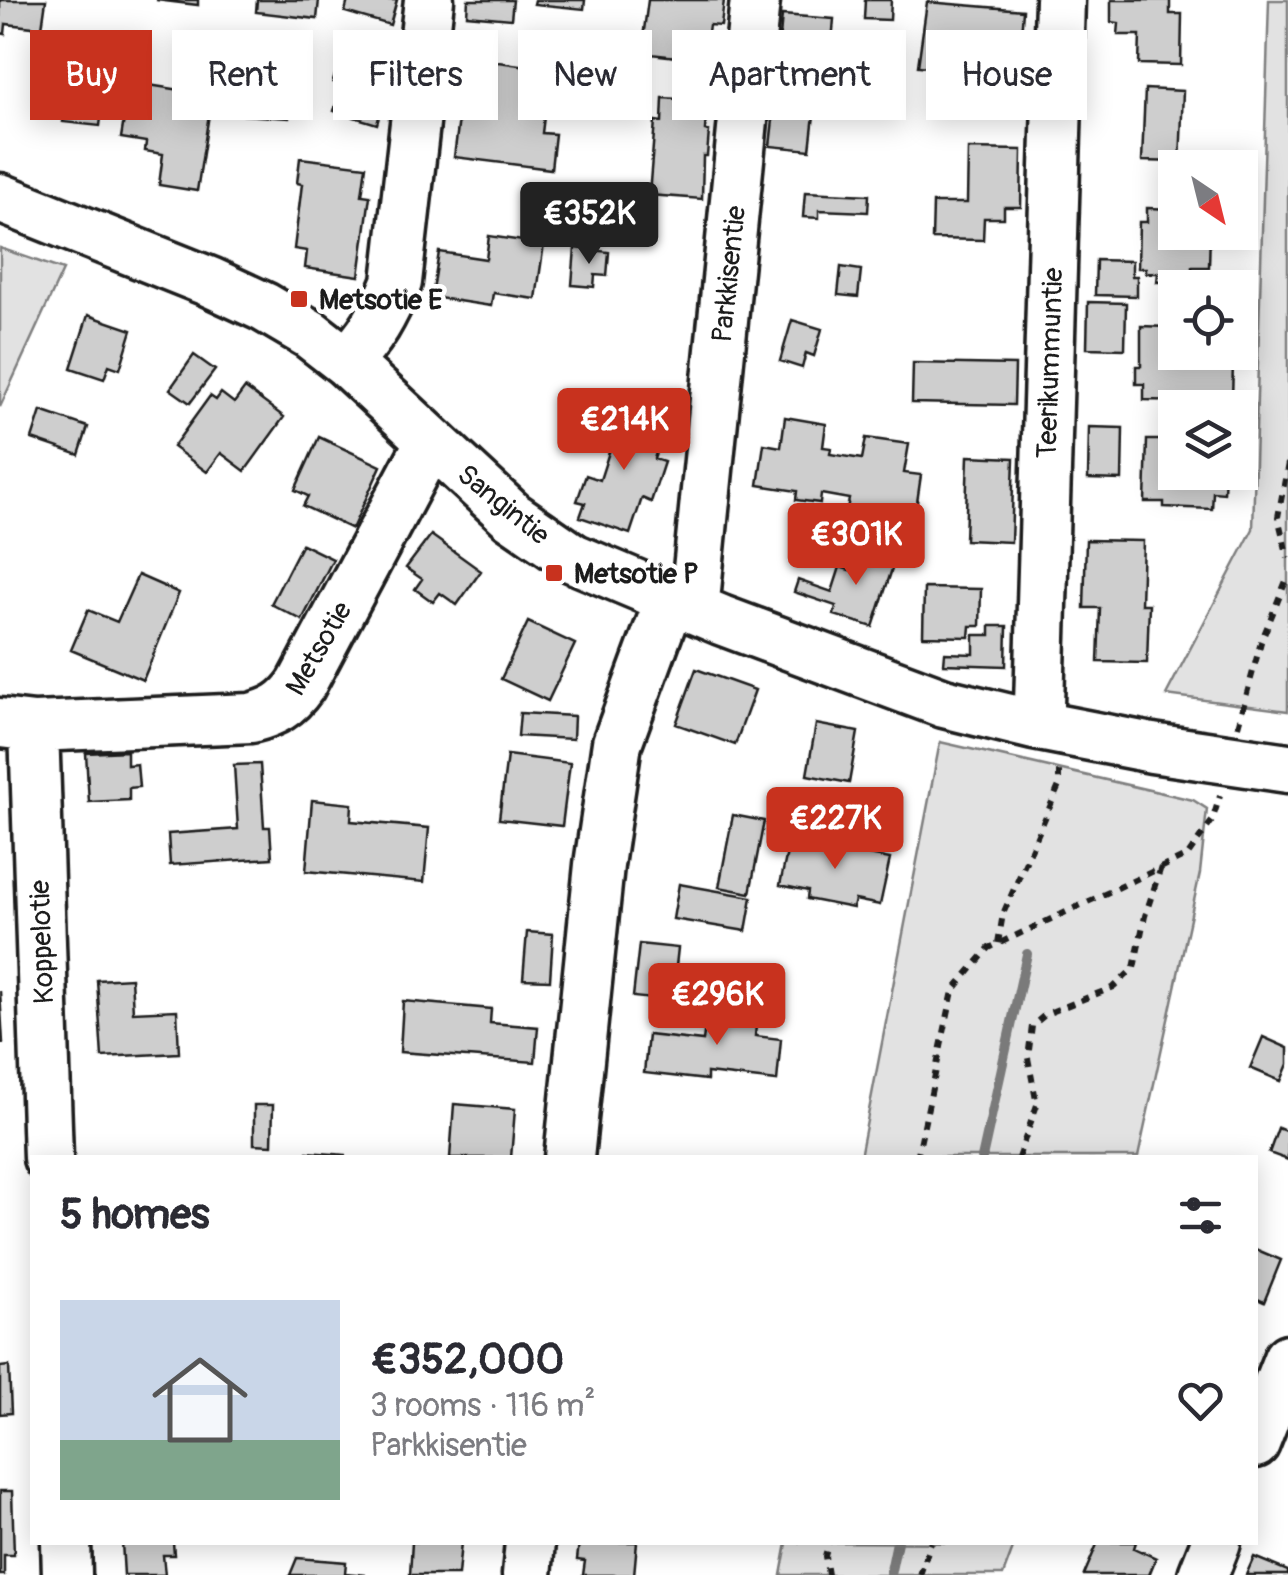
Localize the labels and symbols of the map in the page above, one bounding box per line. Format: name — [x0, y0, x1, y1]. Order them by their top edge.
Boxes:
north arrow — [1158, 150, 1258, 250]
pin: €352K — [519, 182, 659, 267]
street label: Parkkisentie — [705, 204, 754, 344]
street label: Teerikummuntie — [1030, 267, 1071, 459]
place label: Metsotie E — [319, 283, 443, 318]
marker: Metsotie E — [288, 288, 310, 310]
pin: €214K — [554, 388, 694, 473]
street label: Sangintie — [450, 457, 556, 553]
pin: €301K — [786, 503, 926, 588]
place label: Metsotie P — [574, 557, 698, 592]
marker: Metsotie P — [543, 562, 565, 584]
street label: Metsotie — [278, 595, 360, 702]
pin: €227K — [765, 787, 905, 872]
street label: Koppelotie — [23, 879, 62, 1005]
pin: €296K — [647, 963, 787, 1048]

